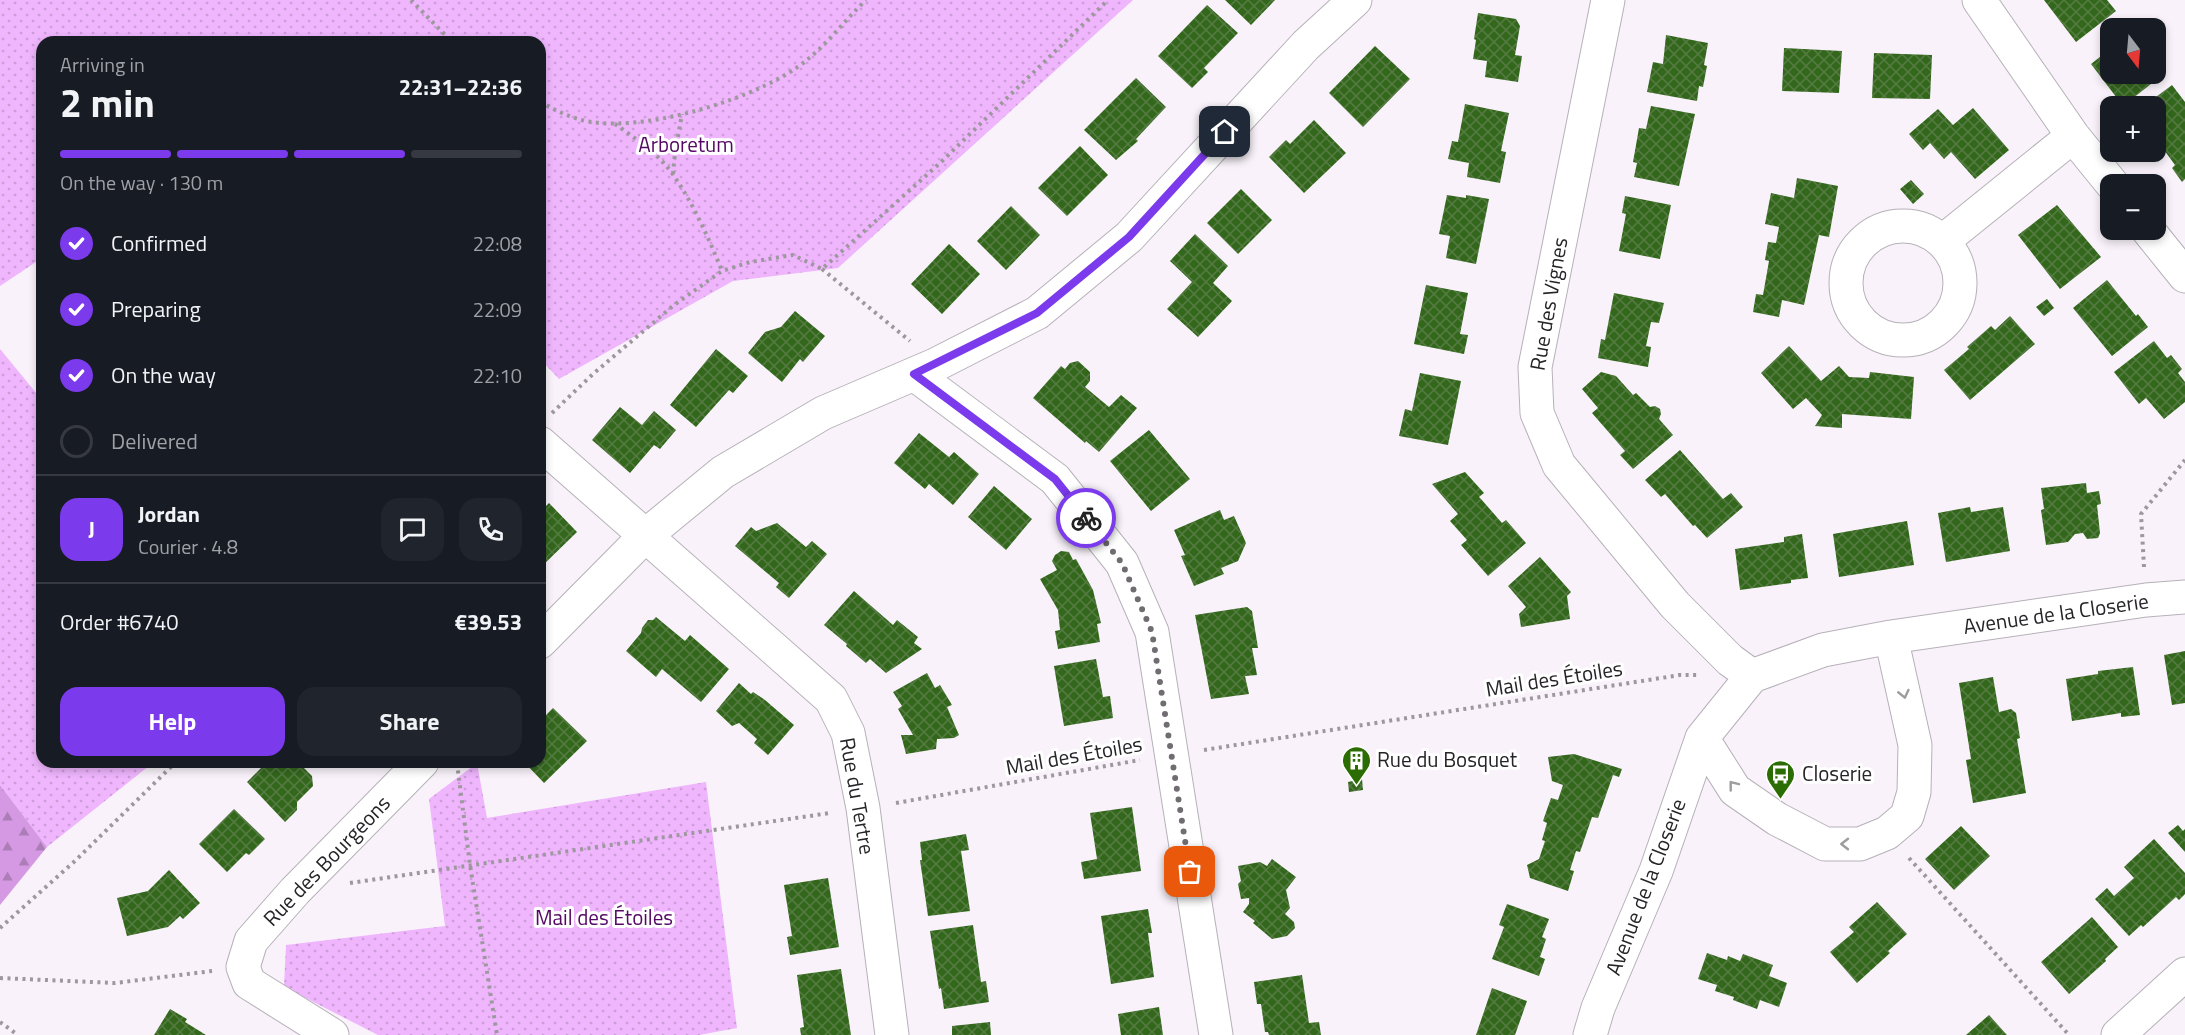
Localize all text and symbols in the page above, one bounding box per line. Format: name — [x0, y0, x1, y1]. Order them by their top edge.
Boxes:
north arrow — [2100, 18, 2166, 84]
map controls — [2100, 18, 2166, 240]
text: Arriving in — [60, 49, 145, 80]
text: 22:31–22:36 — [399, 70, 522, 104]
text: 2 min — [60, 73, 155, 132]
button: + — [2100, 96, 2166, 162]
pin — [1199, 106, 1250, 157]
icon: home — [1208, 115, 1241, 148]
park label: Arboretum — [638, 128, 734, 160]
text: On the way · 130 m — [60, 167, 223, 198]
button: − — [2100, 174, 2166, 240]
text: Confirmed — [111, 226, 207, 260]
icon: check — [60, 227, 93, 260]
text: 22:08 — [473, 228, 522, 259]
street label: Rue des Vignes — [1521, 235, 1575, 373]
text: Preparing — [111, 292, 201, 326]
icon: check — [60, 293, 93, 326]
text: 22:09 — [473, 294, 522, 325]
text: On the way — [111, 358, 216, 392]
icon: check — [60, 359, 93, 392]
text: 22:10 — [473, 360, 522, 391]
text: Delivered — [111, 424, 198, 458]
courier — [1056, 488, 1116, 548]
text: Jordan — [138, 497, 200, 531]
button: chat — [381, 498, 444, 561]
button: phone — [459, 498, 522, 561]
icon: bike — [1070, 502, 1103, 535]
text: J — [88, 512, 95, 546]
text: Courier · 4.8 — [138, 531, 238, 562]
street label: Avenue de la Closerie — [1961, 584, 2151, 642]
text: Order #6740 — [60, 605, 179, 639]
text: €39.53 — [455, 605, 522, 639]
street label: Mail des Étoiles — [1483, 651, 1625, 705]
button: Help — [60, 687, 285, 756]
button: Share — [297, 687, 522, 756]
one-way arrow — [1896, 689, 1909, 699]
street label: Mail des Étoiles — [1003, 727, 1145, 783]
street label: Rue du Tertre — [832, 735, 884, 857]
place label: Rue du Bosquet — [1377, 743, 1518, 775]
building icon: Rue du Bosquet — [1340, 744, 1372, 786]
place label: Closerie — [1802, 757, 1872, 789]
bus stop icon: Closerie — [1765, 758, 1797, 800]
one-way arrow — [1730, 781, 1741, 792]
street label: Rue des Bourgeons — [255, 788, 397, 933]
street label: Avenue de la Closerie — [1597, 794, 1693, 980]
one-way arrow — [1841, 838, 1850, 850]
pin — [1164, 846, 1215, 897]
icon: bag — [1173, 855, 1206, 888]
park label: Mail des Étoiles — [535, 901, 673, 933]

